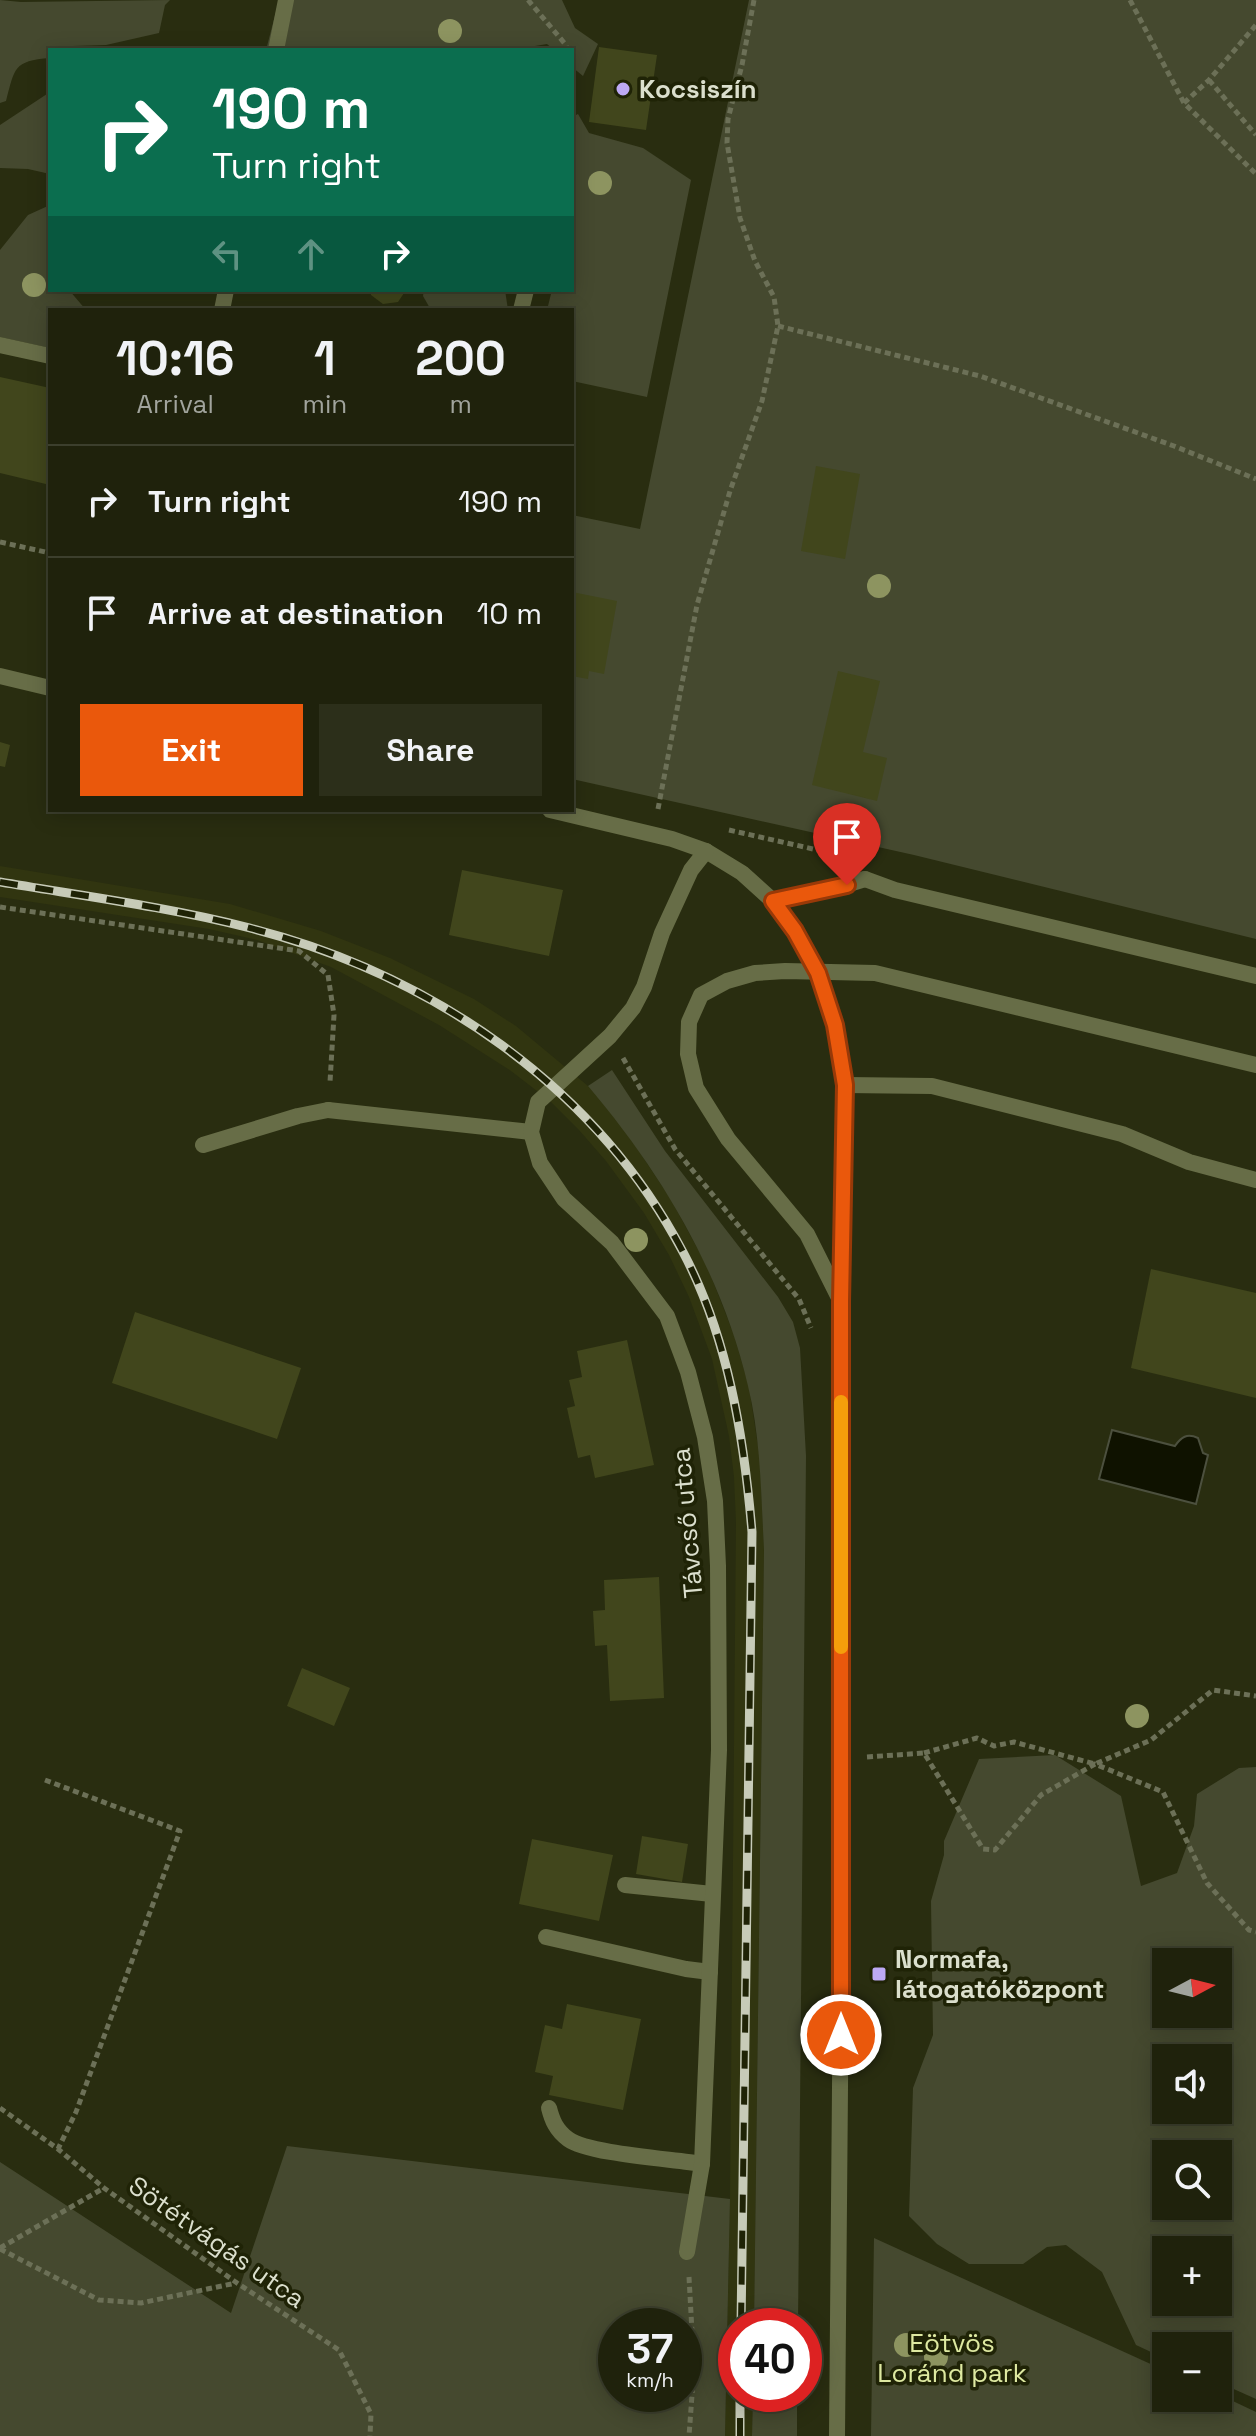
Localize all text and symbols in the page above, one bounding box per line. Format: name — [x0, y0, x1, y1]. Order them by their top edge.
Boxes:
place label: Kocsiszín — [639, 72, 757, 106]
text: 190 m — [212, 73, 370, 144]
icon: right — [80, 80, 184, 184]
marker: Kocsiszín — [614, 80, 632, 98]
text: Turn right — [212, 143, 381, 189]
icon: left — [205, 232, 249, 276]
icon: ahead — [289, 232, 333, 276]
icon: right — [373, 232, 417, 276]
text: 10:16 — [116, 328, 235, 389]
text: 1 — [314, 328, 336, 389]
text: 200 — [415, 328, 506, 389]
text: Arrival — [137, 387, 214, 421]
text: min — [303, 387, 347, 421]
text: m — [449, 387, 472, 421]
icon: right — [80, 479, 124, 523]
text: Turn right — [148, 482, 291, 521]
text: 190 m — [458, 482, 542, 521]
icon: arrive — [80, 591, 124, 635]
text: Arrive at destination — [148, 594, 444, 633]
text: 10 m — [477, 594, 542, 633]
button: Exit — [80, 704, 303, 796]
button: Share — [319, 704, 542, 796]
pin — [813, 803, 881, 885]
icon: arrive — [825, 815, 869, 859]
street label: Távcső utca — [663, 1446, 711, 1600]
place label: Normafa, látogatóközpont — [895, 1942, 1104, 2006]
north arrow — [1152, 1948, 1232, 2028]
map controls — [1152, 1948, 1232, 2412]
marker: Normafa, látogatóközpont — [870, 1965, 888, 1983]
position arrow — [799, 1993, 883, 2077]
button: sound — [1152, 2044, 1232, 2124]
button: search — [1152, 2140, 1232, 2220]
street label: Sötétvágás utca — [122, 2168, 312, 2316]
button: + — [1152, 2236, 1232, 2316]
speed limit sign: 40 — [718, 2308, 822, 2412]
text: 37 — [627, 2324, 673, 2375]
park label: Eötvös Loránd park — [877, 2326, 1027, 2390]
button: − — [1152, 2332, 1232, 2412]
text: km/h — [626, 2367, 674, 2393]

